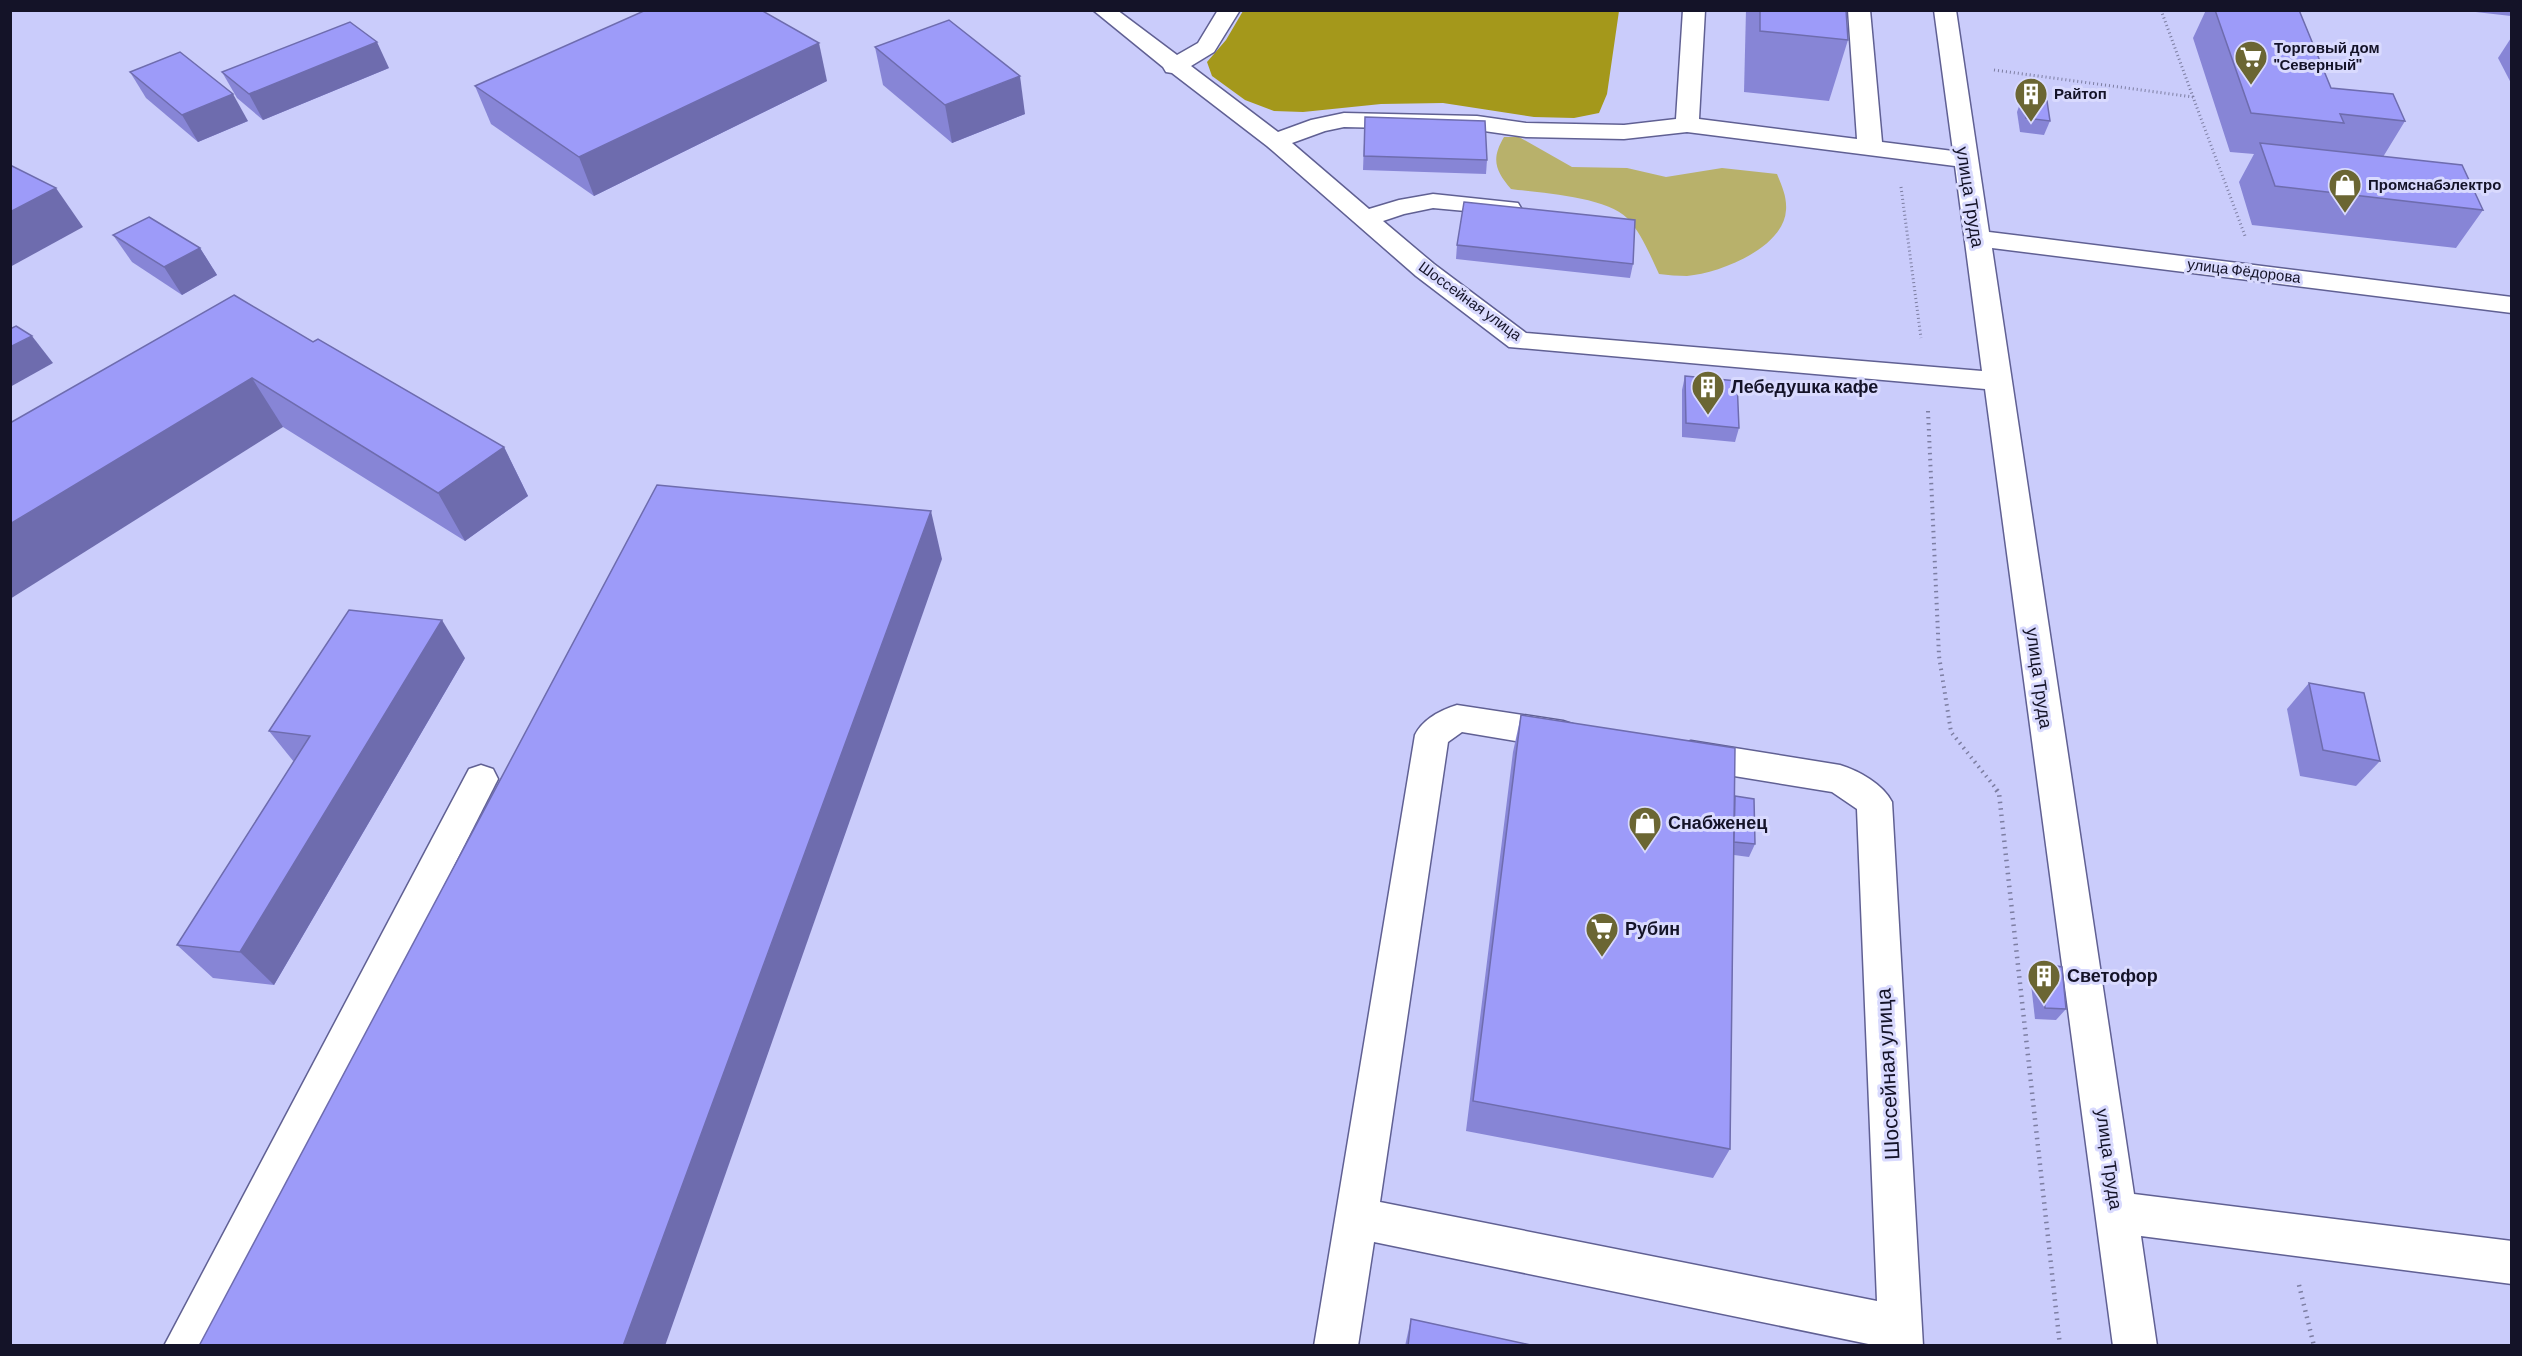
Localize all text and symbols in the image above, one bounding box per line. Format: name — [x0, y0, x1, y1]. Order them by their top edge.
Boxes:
place label: Торговый дом "Северный" — [2274, 38, 2380, 73]
supermarket icon: Торговый дом "Северный" — [2233, 39, 2269, 86]
building icon: Райтоп — [2013, 76, 2049, 123]
place label: Райтоп — [2054, 84, 2107, 102]
street label: улица Труда — [1952, 145, 1990, 250]
shop icon: Промснабэлектро — [2327, 167, 2363, 214]
place label: Промснабэлектро — [2368, 175, 2501, 193]
street label: улица Фёдорова — [2186, 254, 2302, 286]
street label: Шоссейная улица — [1416, 257, 1526, 344]
building icon: Лебедушка кафе — [1690, 369, 1726, 416]
place label: Лебедушка кафе — [1731, 375, 1878, 397]
street label: улица Труда — [2022, 626, 2058, 731]
shop icon: Снабженец — [1627, 805, 1663, 852]
place label: Снабженец — [1668, 811, 1767, 833]
supermarket icon: Рубин — [1584, 911, 1620, 958]
place label: Рубин — [1625, 917, 1680, 939]
building icon: Светофор — [2026, 958, 2062, 1005]
place label: Светофор — [2067, 964, 2158, 986]
street label: Шоссейная улица — [1870, 987, 1903, 1161]
street label: улица Труда — [2092, 1107, 2128, 1212]

